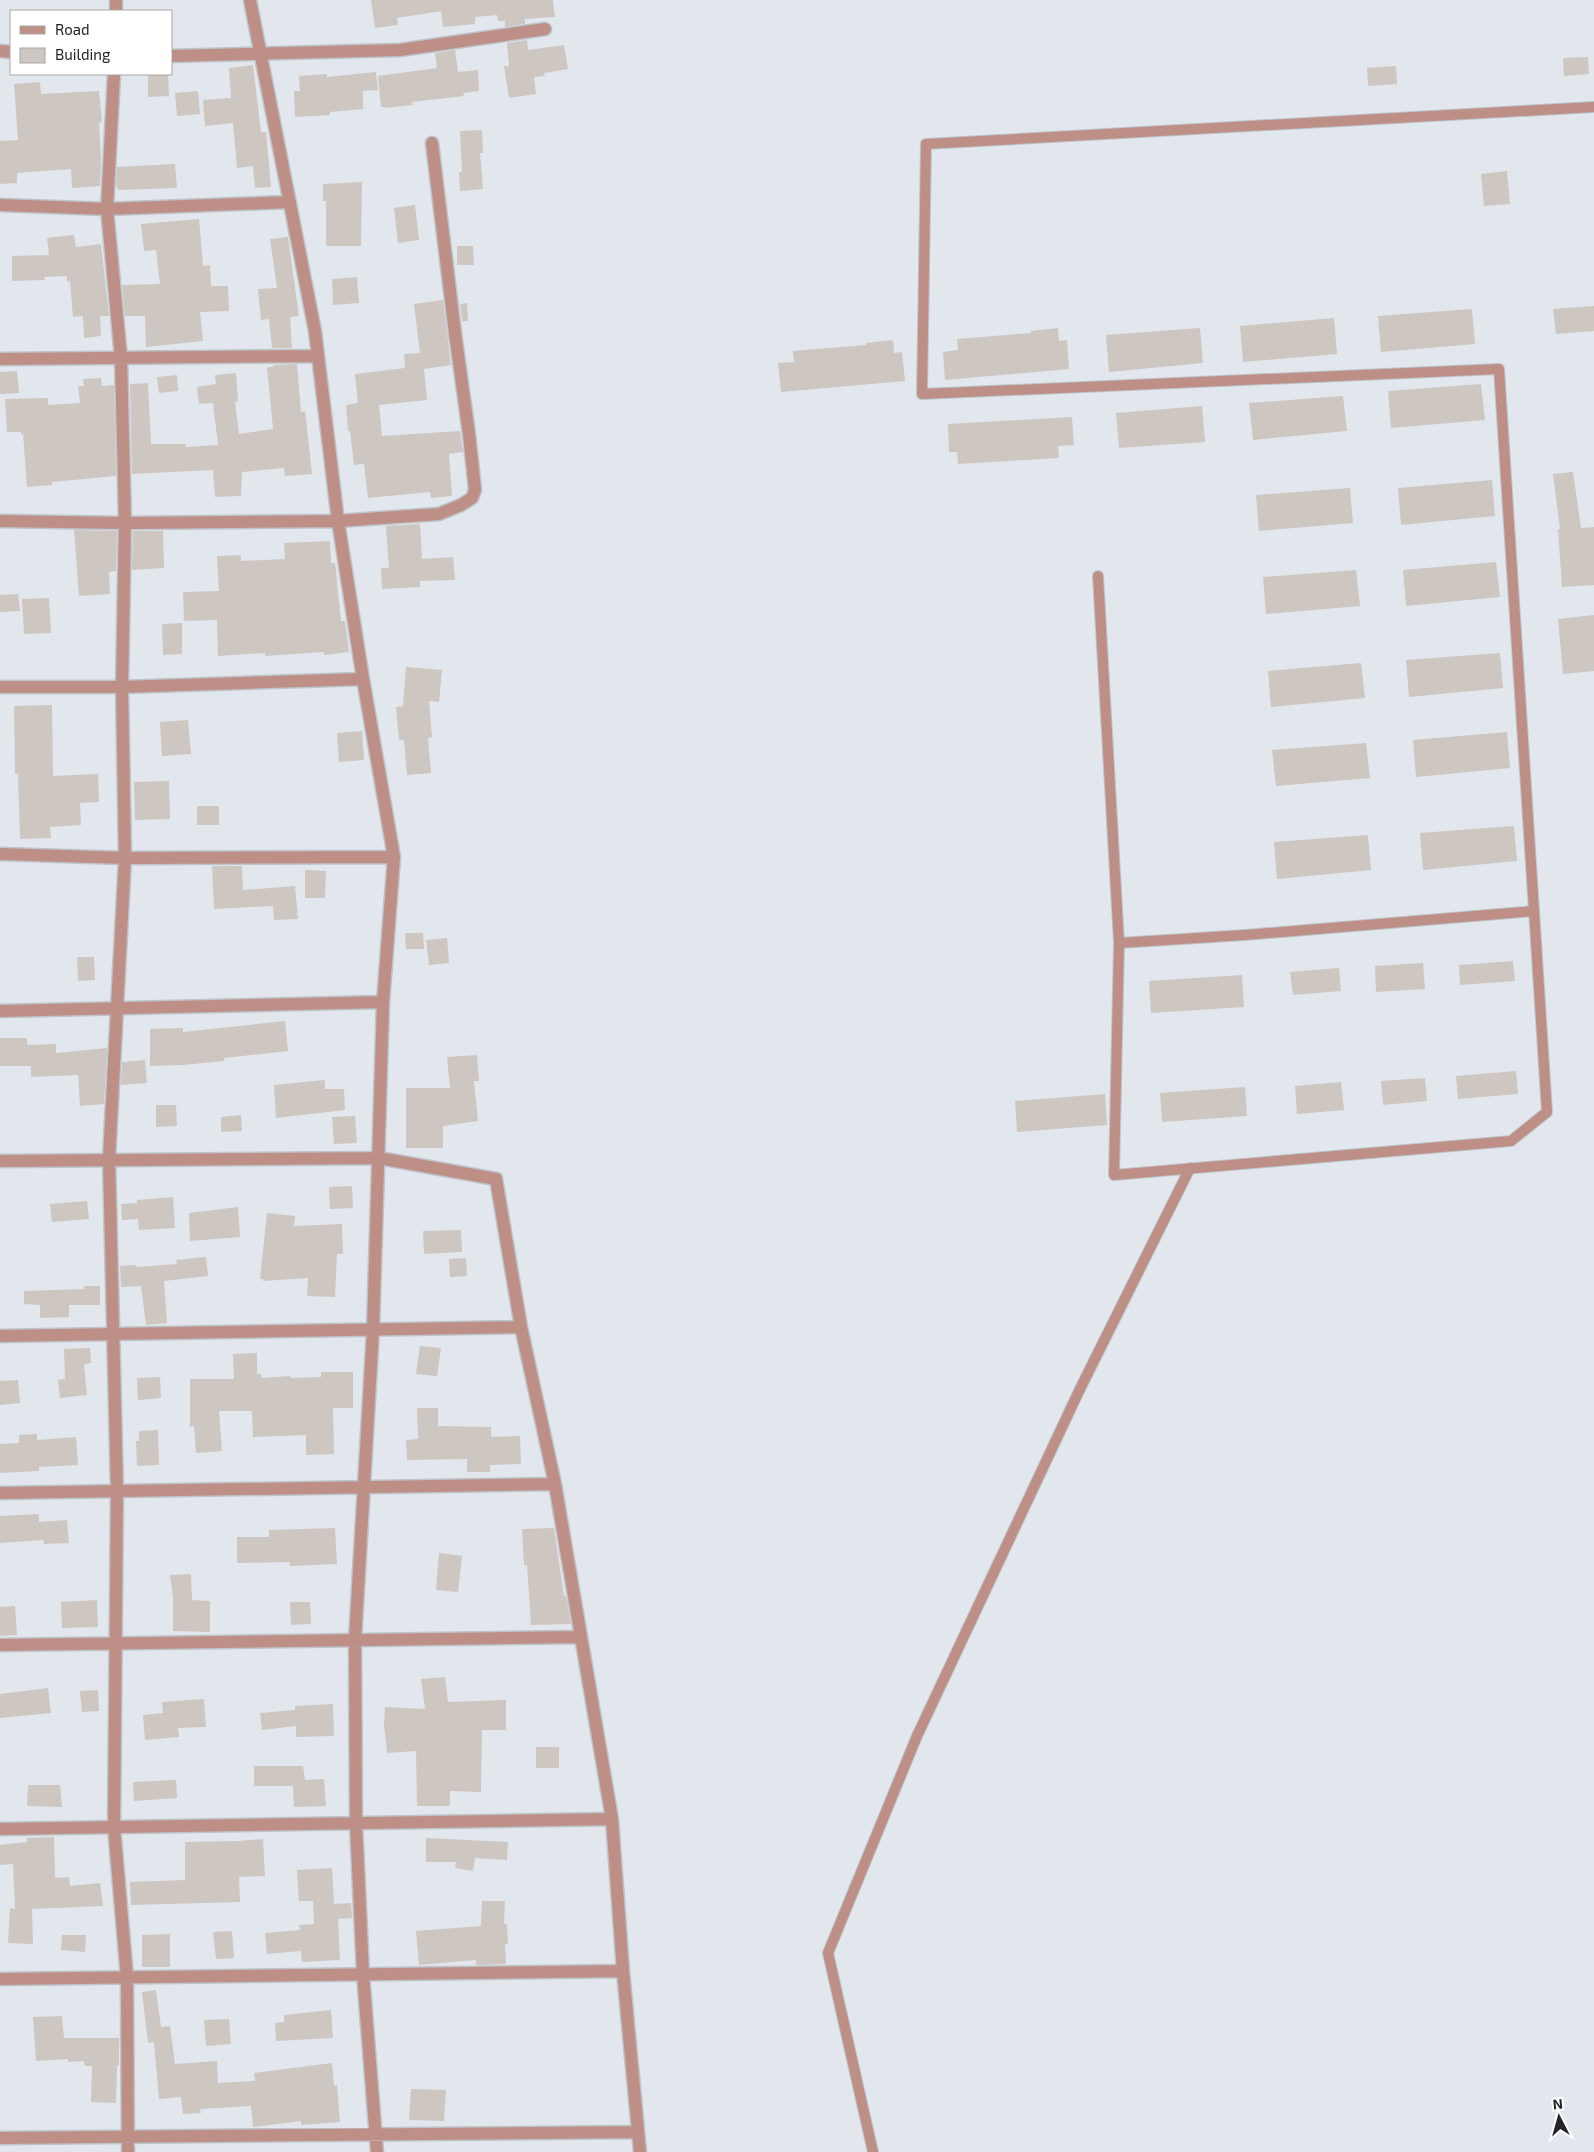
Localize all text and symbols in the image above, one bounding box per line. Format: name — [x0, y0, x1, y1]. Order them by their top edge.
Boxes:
legend — [10, 10, 172, 75]
text: Road — [55, 20, 90, 38]
text: Building — [55, 45, 111, 63]
north arrow — [1534, 2092, 1584, 2142]
text: N — [1552, 2095, 1564, 2113]

